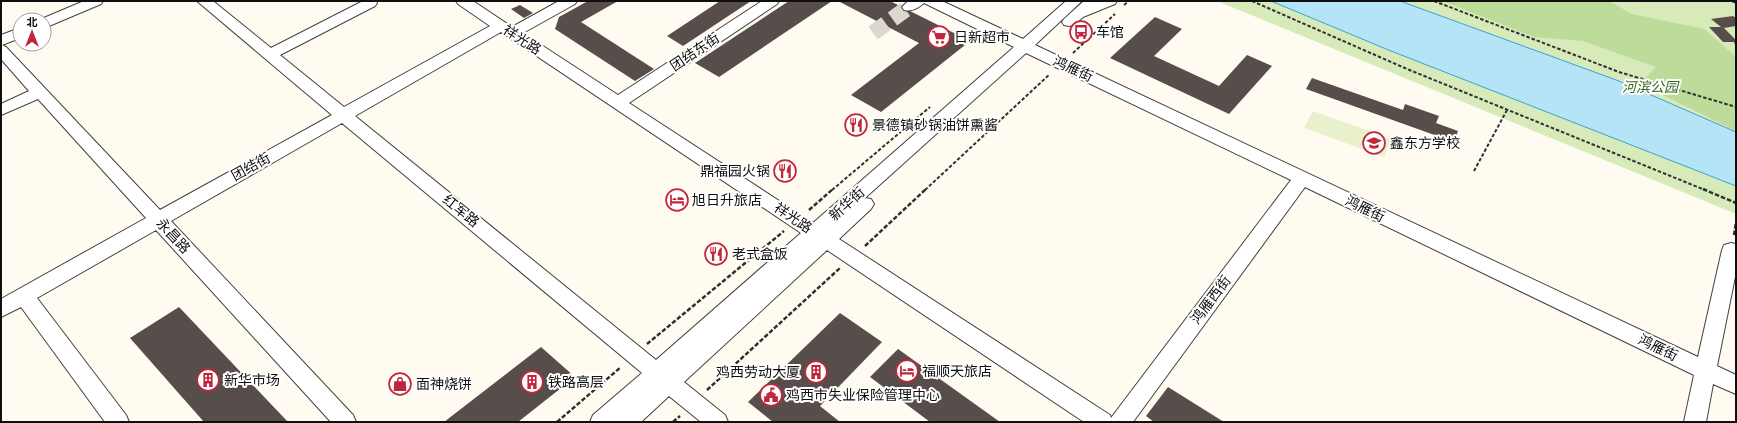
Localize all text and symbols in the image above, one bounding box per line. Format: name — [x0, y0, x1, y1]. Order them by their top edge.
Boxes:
north arrow — [12, 12, 52, 52]
text: 北 — [27, 16, 38, 29]
bus stop icon: 车馆 — [1068, 19, 1094, 45]
street label: 祥光路 — [500, 21, 544, 59]
supermarket icon: 日新超市 — [926, 24, 952, 50]
place label: 车馆 — [1096, 24, 1124, 41]
street label: 团结东街 — [667, 29, 723, 75]
place label: 日新超市 — [954, 29, 1010, 46]
street label: 鸿雁街 — [1050, 52, 1096, 86]
park label: 河滨公园 — [1622, 79, 1680, 96]
restaurant icon: 景德镇砂锅油饼熏酱 — [843, 112, 869, 138]
place label: 景德镇砂锅油饼熏酱 — [872, 117, 998, 134]
school or university icon: 鑫东方学校 — [1361, 130, 1387, 156]
place label: 鑫东方学校 — [1390, 135, 1460, 152]
street label: 团结街 — [229, 149, 273, 185]
restaurant icon: 鼎福园火锅 — [772, 158, 798, 184]
place label: 鼎福园火锅 — [700, 163, 770, 180]
street label: 新华街 — [826, 184, 868, 224]
hotel icon: 旭日升旅店 — [664, 187, 690, 213]
street label: 红军路 — [439, 191, 483, 231]
place label: 旭日升旅店 — [692, 192, 762, 209]
street label: 鸿雁街 — [1342, 192, 1388, 226]
street label: 祥光路 — [771, 199, 815, 237]
street label: 永昌路 — [152, 215, 194, 257]
restaurant icon: 老式盒饭 — [703, 241, 729, 267]
place label: 老式盒饭 — [732, 246, 788, 263]
street label: 鸿雁西街 — [1187, 273, 1235, 327]
street label: 鸿雁街 — [1635, 331, 1681, 365]
hotel icon: 福顺天旅店 — [894, 358, 920, 384]
building icon: 鸡西劳动大厦 — [803, 359, 829, 385]
place label: 福顺天旅店 — [922, 363, 992, 380]
place label: 鸡西劳动大厦 — [716, 364, 800, 381]
building icon: 新华市场 — [195, 367, 221, 393]
building icon: 铁路高层 — [519, 369, 545, 395]
shop icon: 面神烧饼 — [387, 371, 413, 397]
place label: 新华市场 — [224, 372, 280, 389]
place label: 铁路高层 — [548, 374, 604, 391]
place label: 面神烧饼 — [416, 376, 472, 393]
public building icon: 鸡西市失业保险管理中心 — [758, 382, 784, 408]
place label: 鸡西市失业保险管理中心 — [786, 387, 940, 404]

